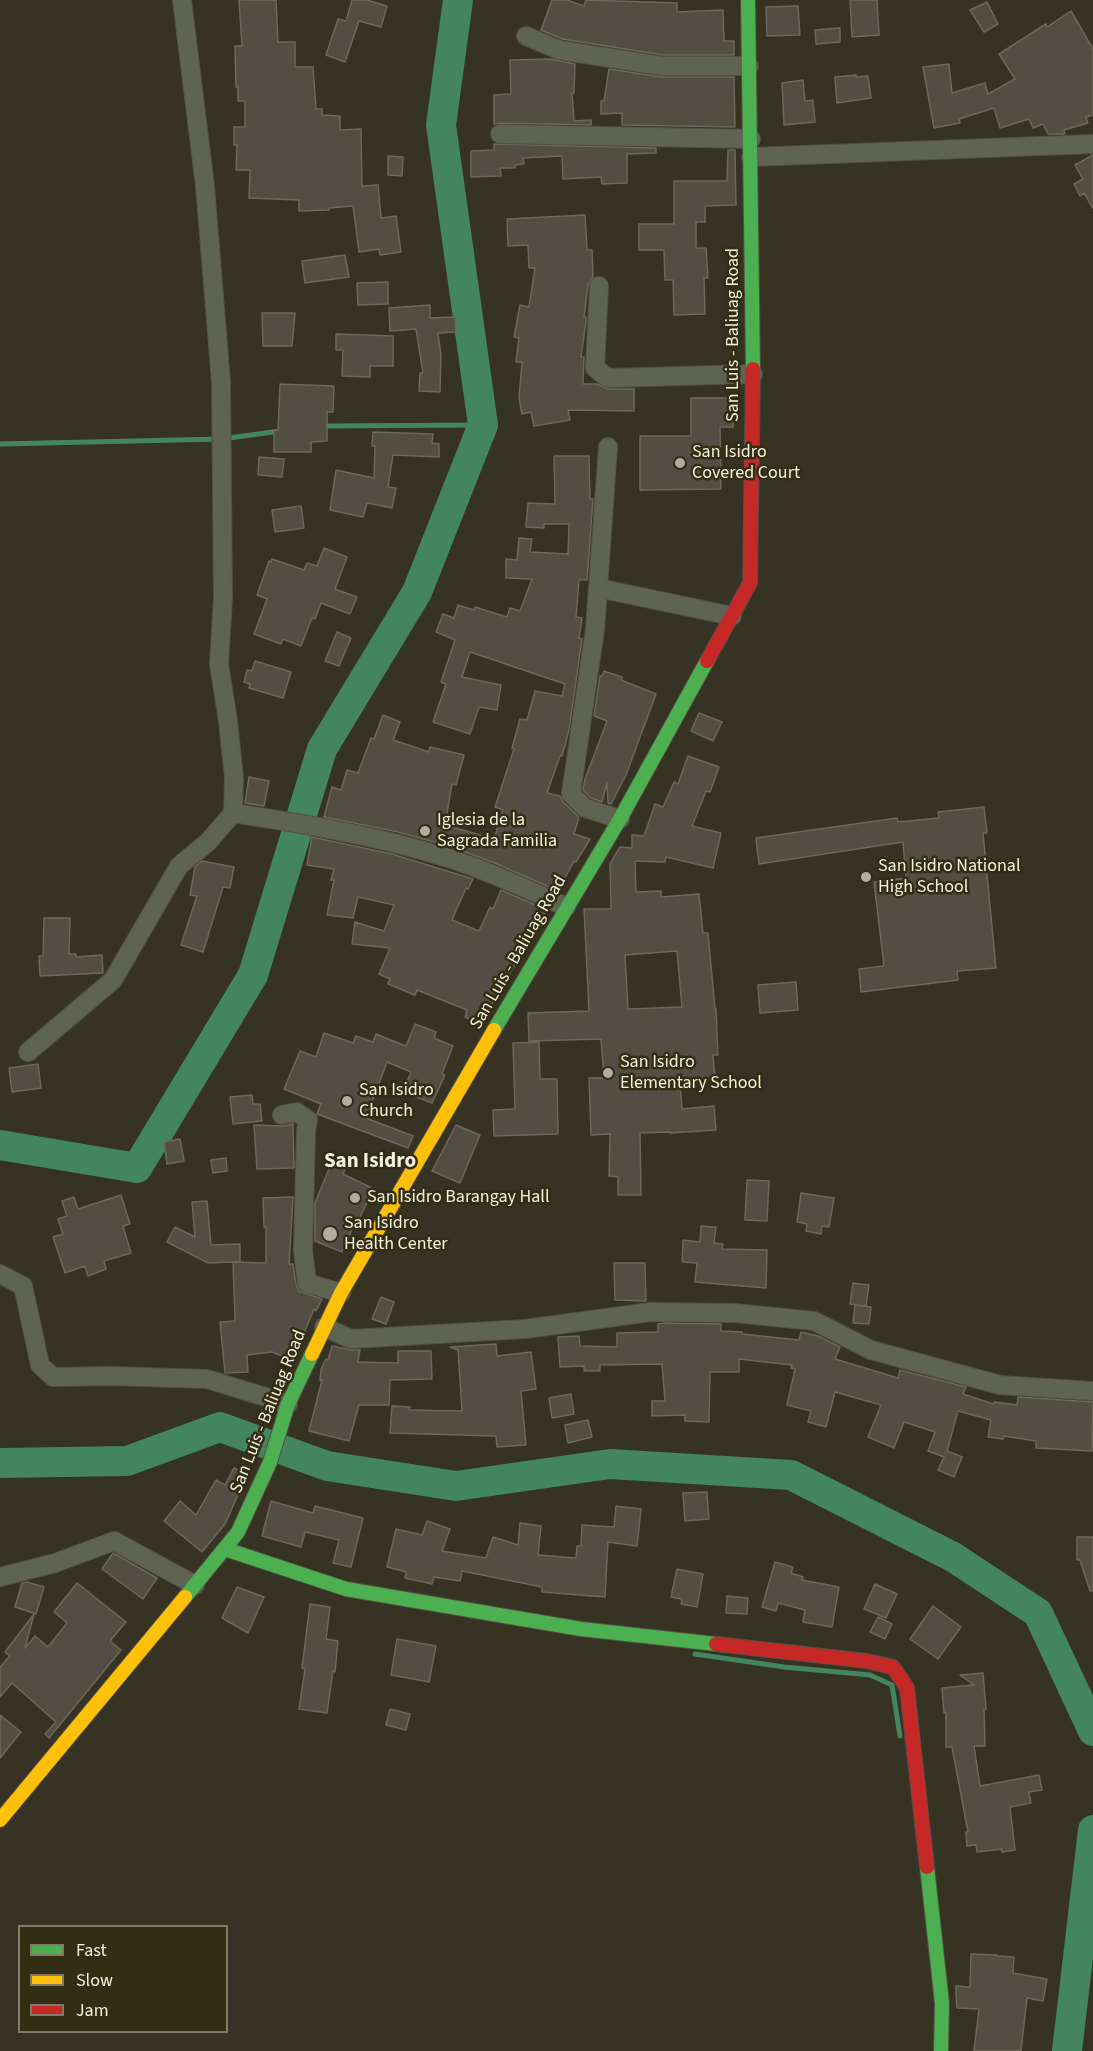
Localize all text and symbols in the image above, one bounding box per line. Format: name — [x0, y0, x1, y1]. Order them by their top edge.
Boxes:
street label: San Luis - Baliuag Road — [723, 248, 745, 422]
place label: San Isidro Covered Court — [692, 442, 800, 484]
marker: San Isidro Covered Court — [673, 456, 687, 470]
place label: Iglesia de la Sagrada Familia — [437, 810, 557, 852]
marker: Iglesia de la Sagrada Familia — [418, 824, 432, 838]
place label: San Isidro National High School — [878, 856, 1020, 898]
marker: San Isidro National High School — [859, 870, 873, 884]
street label: San Luis - Baliuag Road — [466, 872, 572, 1034]
place label: San Isidro Elementary School — [620, 1052, 762, 1094]
marker: San Isidro Elementary School — [601, 1066, 615, 1080]
place label: San Isidro Church — [359, 1080, 434, 1122]
marker: San Isidro Church — [340, 1094, 354, 1108]
district label: San Isidro — [324, 1149, 416, 1175]
place label: San Isidro Barangay Hall — [367, 1187, 549, 1209]
marker: San Isidro Barangay Hall — [348, 1191, 362, 1205]
place label: San Isidro Health Center — [344, 1213, 448, 1256]
marker: San Isidro Health Center — [321, 1225, 339, 1243]
street label: San Luis - Baliuag Road — [226, 1327, 312, 1497]
legend — [18, 1925, 228, 2033]
text: Fast — [76, 1938, 107, 1963]
text: Slow — [76, 1968, 113, 1993]
text: Jam — [76, 1998, 109, 2023]

